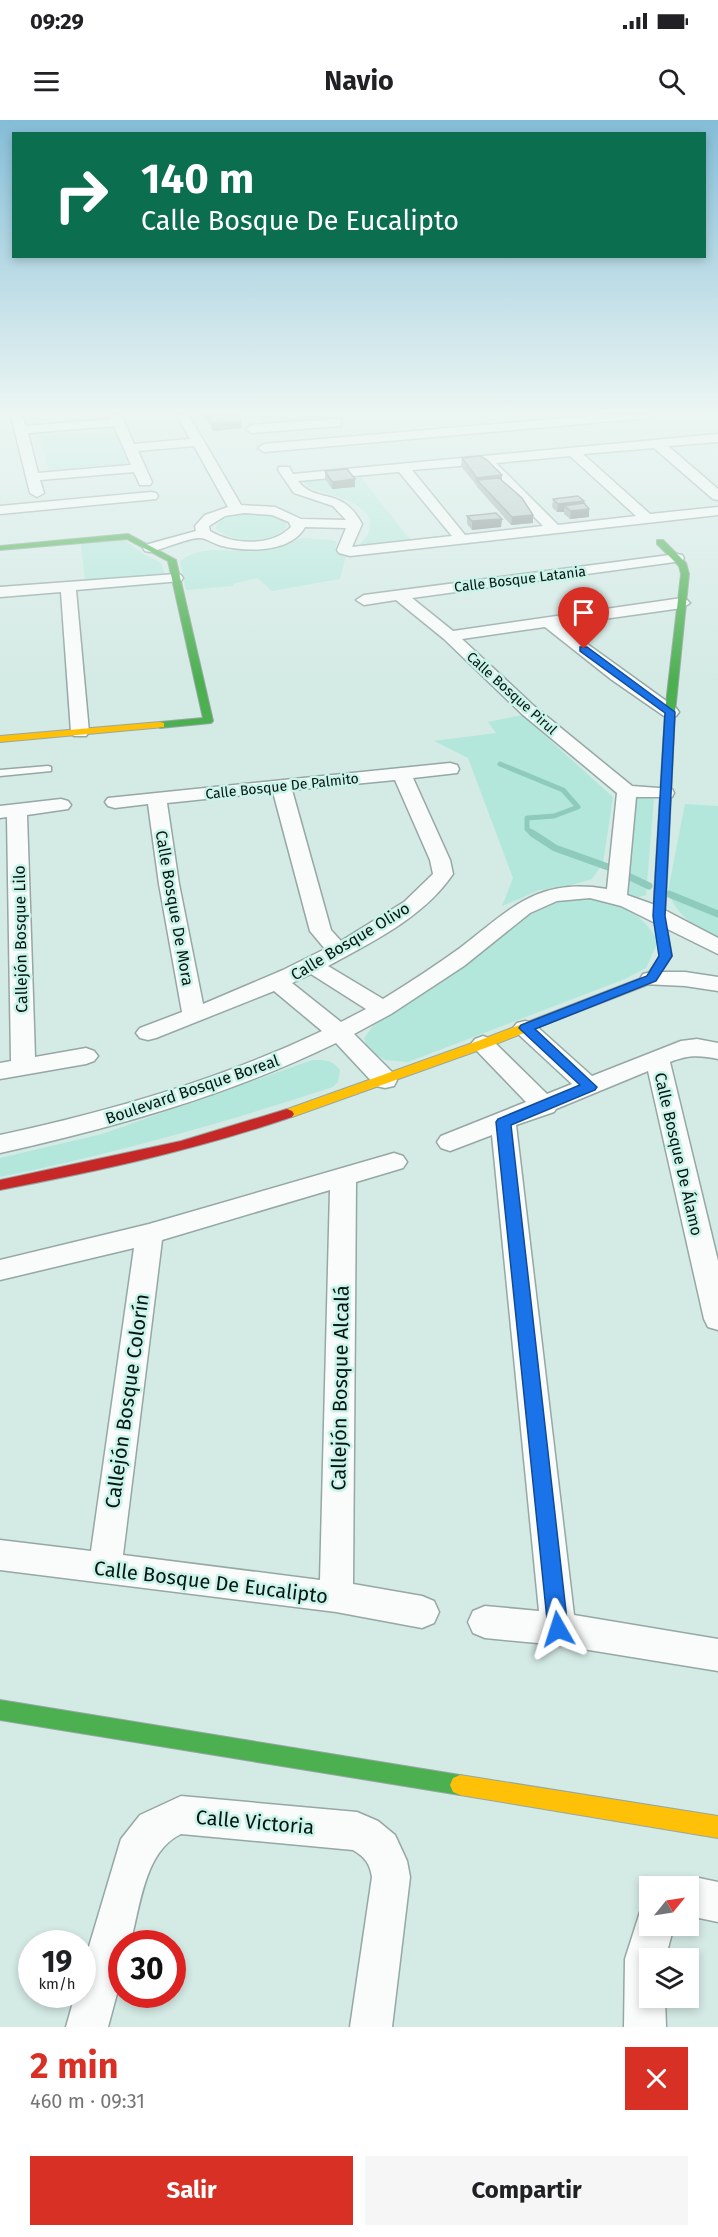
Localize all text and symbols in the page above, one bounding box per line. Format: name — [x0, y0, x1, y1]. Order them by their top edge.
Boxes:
text: 09:29 — [30, 8, 84, 35]
icon: menu — [30, 65, 63, 98]
text: Navio — [324, 65, 394, 97]
icon: search — [655, 65, 688, 98]
text: 140 m — [141, 154, 254, 204]
icon: right — [42, 156, 120, 234]
text: Calle Bosque De Eucalipto — [141, 205, 459, 237]
street label: Calle Bosque Latania — [453, 563, 587, 596]
pin — [558, 587, 609, 649]
icon: arrive — [567, 596, 600, 629]
street label: Calle Bosque Pirul — [463, 648, 560, 738]
street label: Calle Bosque De Palmito — [205, 770, 360, 803]
street label: Calle Bosque De Mora — [151, 829, 198, 987]
street label: Callejón Bosque Lilo — [10, 865, 31, 1013]
street label: Calle Bosque Olivo — [287, 898, 413, 984]
street label: Boulevard Bosque Boreal — [103, 1051, 282, 1128]
street label: Calle Bosque De Álamo — [650, 1070, 708, 1238]
street label: Callejón Bosque Alcalá — [326, 1285, 354, 1491]
street label: Callejón Bosque Colorín — [100, 1292, 154, 1510]
street label: Calle Bosque De Eucalipto — [93, 1556, 329, 1608]
position arrow — [526, 1597, 590, 1661]
street label: Calle Victoria — [195, 1805, 315, 1839]
north arrow — [639, 1876, 699, 1936]
map controls — [639, 1876, 699, 2008]
speed limit sign: 30 — [108, 1930, 186, 2008]
text: 19 — [42, 1944, 72, 1980]
button: layers — [639, 1948, 699, 2008]
text: km/h — [38, 1975, 76, 1993]
text: 2 min — [30, 2044, 119, 2088]
button: close — [625, 2047, 688, 2110]
text: 460 m · 09:31 — [30, 2089, 145, 2113]
button: Salir — [30, 2156, 353, 2225]
button: Compartir — [365, 2156, 688, 2225]

